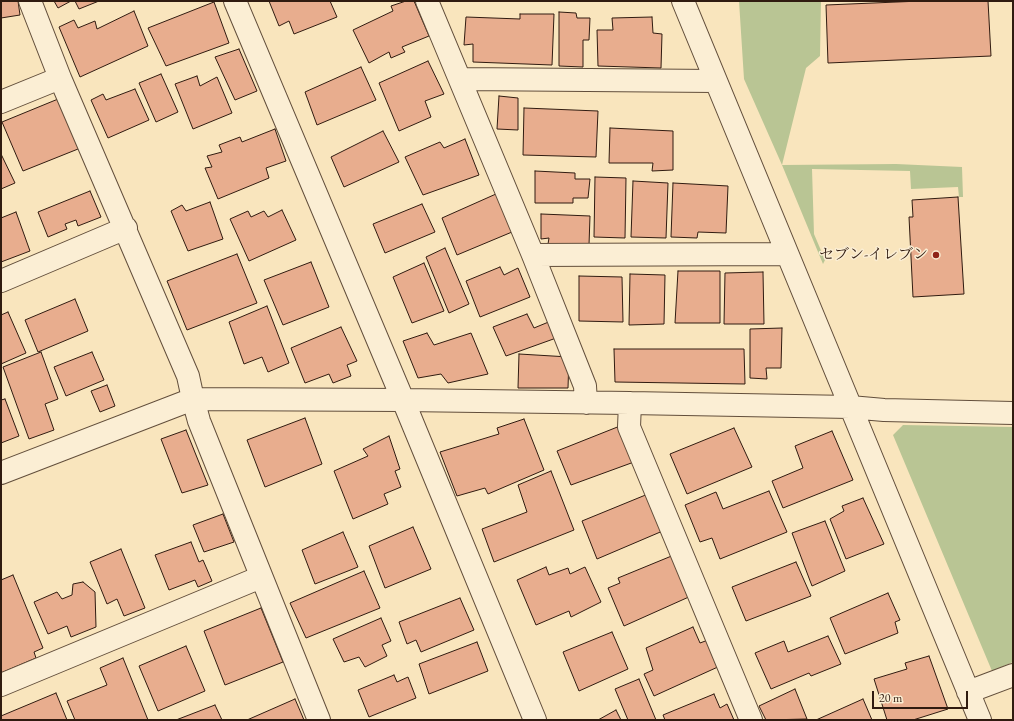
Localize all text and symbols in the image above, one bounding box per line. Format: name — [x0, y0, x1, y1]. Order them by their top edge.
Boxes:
place label: セブン-イレブン — [819, 246, 928, 264]
marker: セブン-イレブン — [931, 250, 941, 260]
scale bar — [874, 683, 970, 709]
text: 20 m — [879, 690, 902, 706]

